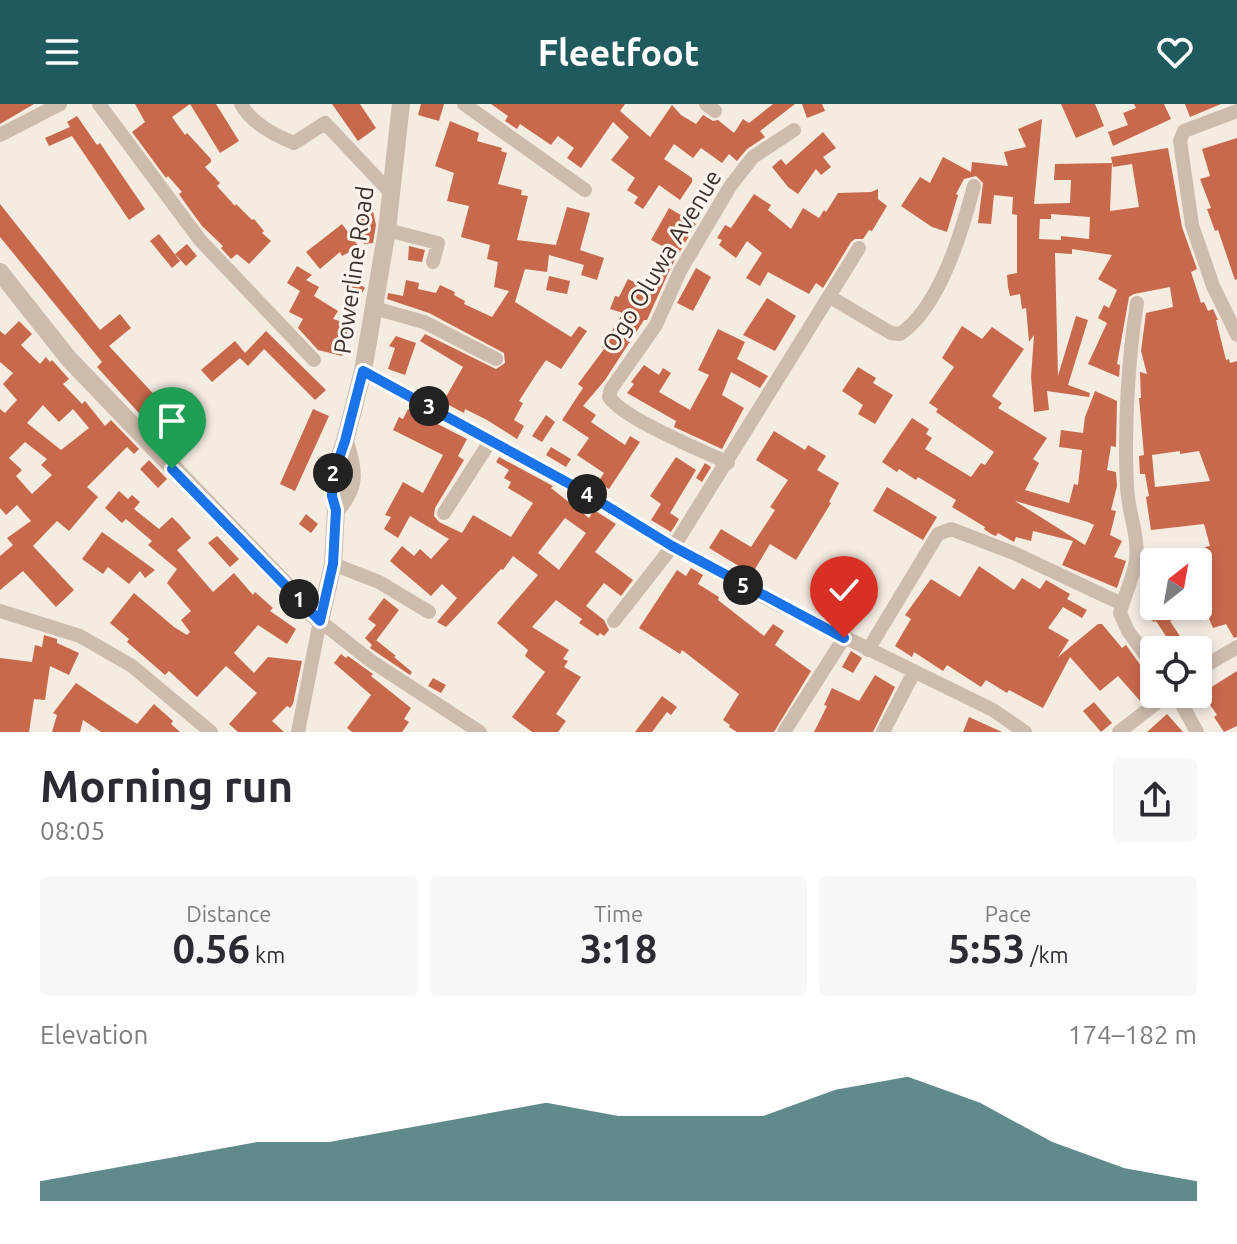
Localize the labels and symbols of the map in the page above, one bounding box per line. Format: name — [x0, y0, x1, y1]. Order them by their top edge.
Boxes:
street label: Ogo Oluwa Avenue — [596, 165, 727, 357]
street label: Powerline Road — [328, 184, 379, 355]
pin: 3 — [409, 386, 449, 426]
pin — [138, 387, 206, 469]
pin: 2 — [313, 453, 353, 493]
pin: 4 — [567, 474, 607, 514]
north arrow — [1140, 548, 1212, 620]
pin — [810, 556, 878, 638]
pin: 5 — [723, 565, 763, 605]
pin: 1 — [279, 579, 319, 619]

